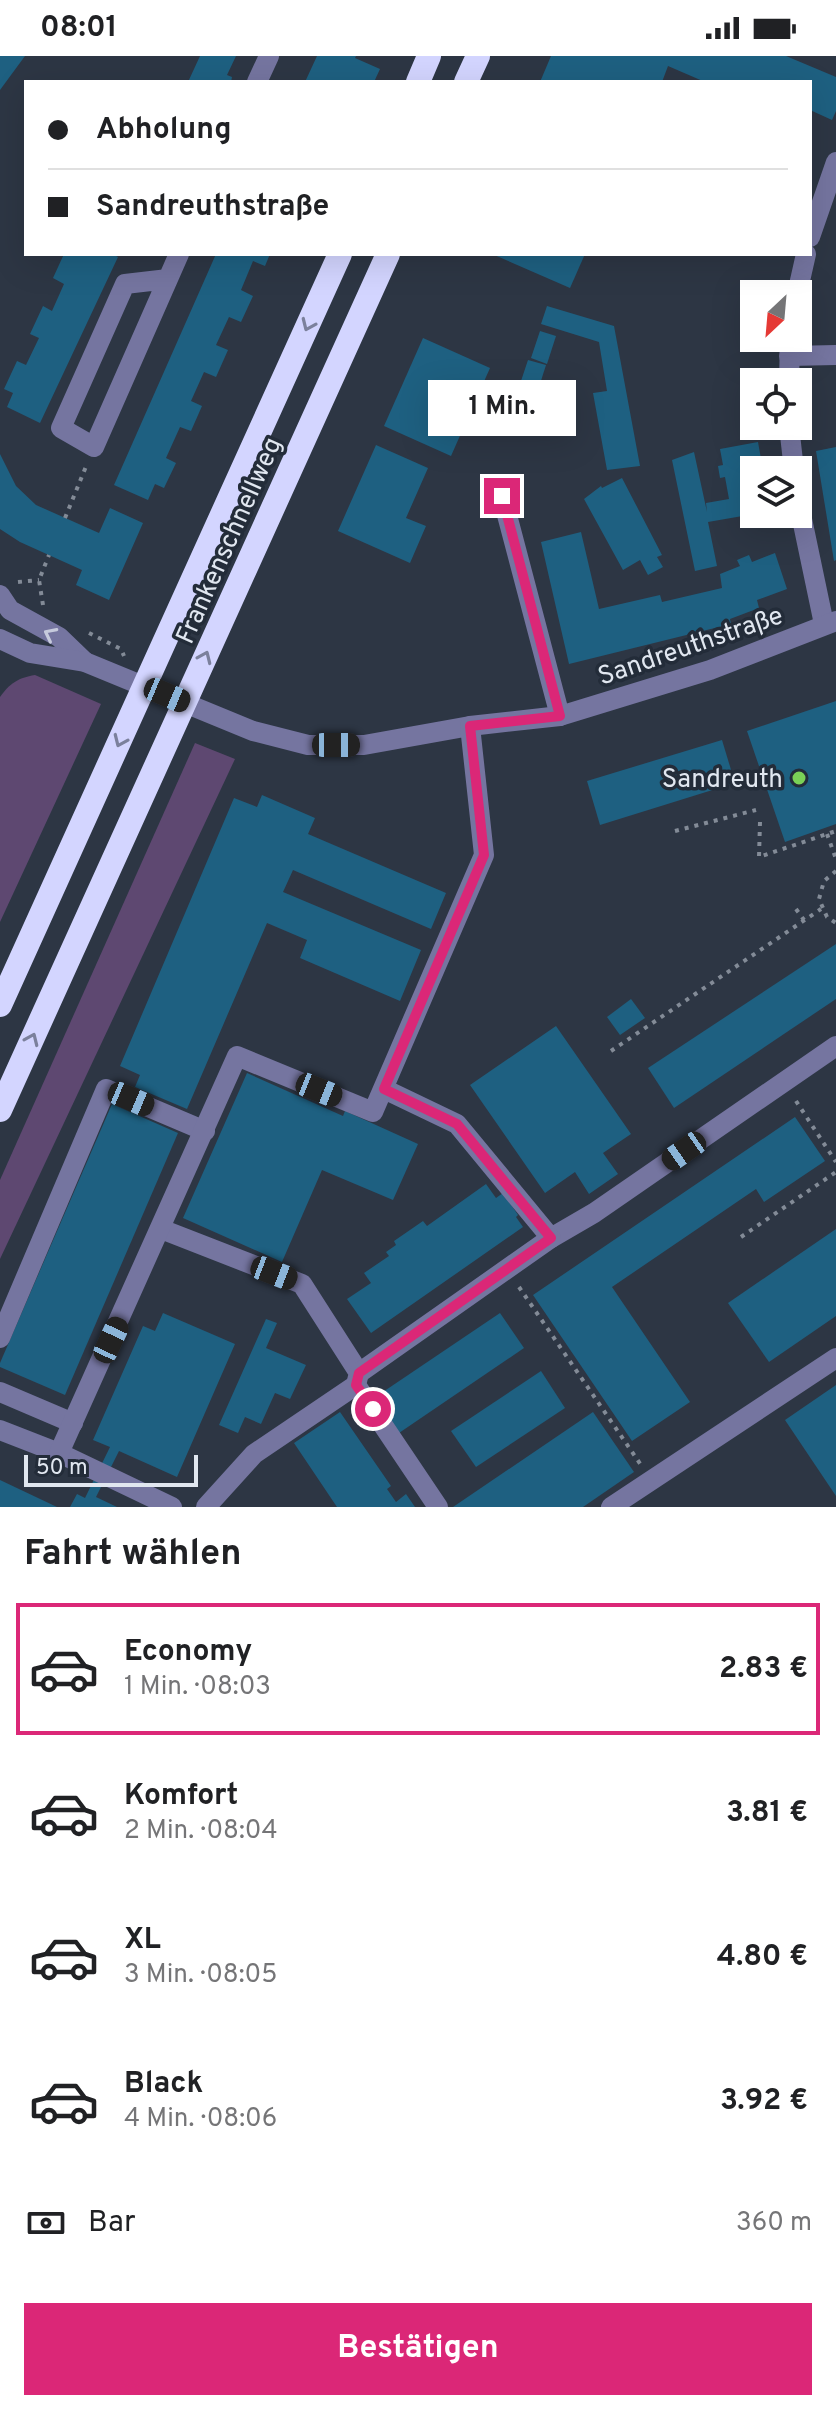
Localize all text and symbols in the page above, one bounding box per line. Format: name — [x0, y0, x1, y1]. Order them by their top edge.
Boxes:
text: 08:01 — [40, 10, 118, 47]
text: Abholung — [96, 112, 231, 149]
text: Sandreuthstraße — [96, 189, 329, 226]
north arrow — [740, 280, 812, 352]
map controls — [740, 280, 812, 528]
one-way arrow — [302, 317, 318, 331]
button: locate — [740, 368, 812, 440]
callout: 1 Min. — [428, 380, 576, 436]
text: 1 Min. — [468, 391, 536, 424]
street label: Frankenschnellweg — [170, 433, 291, 649]
button: layers — [740, 456, 812, 528]
route end — [484, 478, 520, 514]
street label: Sandreuthstraße — [594, 600, 788, 694]
one-way arrow — [43, 628, 58, 643]
one-way arrow — [196, 651, 212, 666]
car — [140, 675, 194, 715]
one-way arrow — [114, 732, 130, 747]
car — [312, 733, 360, 757]
place label: Sandreuth — [662, 764, 783, 797]
marker: Sandreuth — [790, 769, 808, 787]
one-way arrow — [22, 1033, 38, 1048]
car — [292, 1070, 346, 1110]
car — [104, 1079, 158, 1119]
car — [657, 1127, 711, 1175]
car — [247, 1253, 301, 1293]
car — [90, 1313, 132, 1367]
route start — [355, 1391, 391, 1427]
scale bar — [24, 1451, 198, 1487]
text: 50 m — [36, 1455, 88, 1482]
text: Fahrt wählen — [24, 1532, 242, 1578]
icon: car — [28, 1633, 100, 1705]
text: Economy — [124, 1634, 252, 1671]
text: 2.83 € — [719, 1651, 808, 1688]
text: 1 Min. · 08:03 — [124, 1671, 271, 1704]
icon: car — [28, 1777, 100, 1849]
text: Komfort — [124, 1778, 238, 1815]
text: 3.81 € — [726, 1795, 808, 1832]
text: 2 Min. · 08:04 — [124, 1815, 278, 1848]
icon: car — [28, 1921, 100, 1993]
text: XL — [124, 1922, 161, 1959]
text: 4.80 € — [717, 1939, 808, 1976]
text: 3 Min. · 08:05 — [124, 1959, 277, 1992]
icon: car — [28, 2065, 100, 2137]
text: Black — [124, 2066, 203, 2103]
text: 3.92 € — [720, 2083, 808, 2120]
text: 4 Min. · 08:06 — [124, 2103, 277, 2136]
icon: cash — [24, 2201, 68, 2245]
text: Bar — [88, 2205, 136, 2242]
text: 360 m — [736, 2207, 812, 2240]
button: Bestätigen — [24, 2303, 812, 2395]

